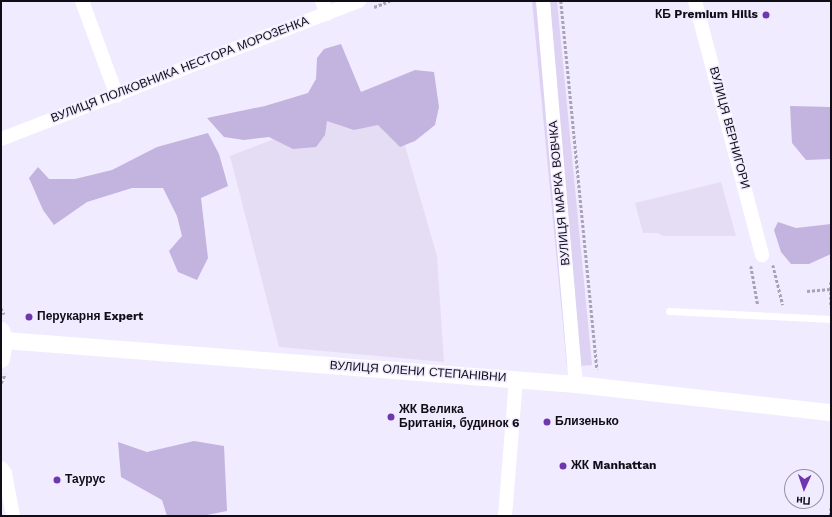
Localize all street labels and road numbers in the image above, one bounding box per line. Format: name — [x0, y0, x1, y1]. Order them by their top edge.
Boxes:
street label: ВУЛИЦЯ ПОЛКОВНИКА НЕСТОРА МОРОЗЕНКА — [49, 14, 311, 126]
street label: ВУЛИЦЯ ВЕРНИГОРИ — [706, 65, 752, 191]
street label: ВУЛИЦЯ МАРКА ВОВЧКА — [546, 120, 574, 266]
street label: ВУЛИЦЯ ОЛЕНИ СТЕПАНІВНИ — [329, 359, 507, 385]

